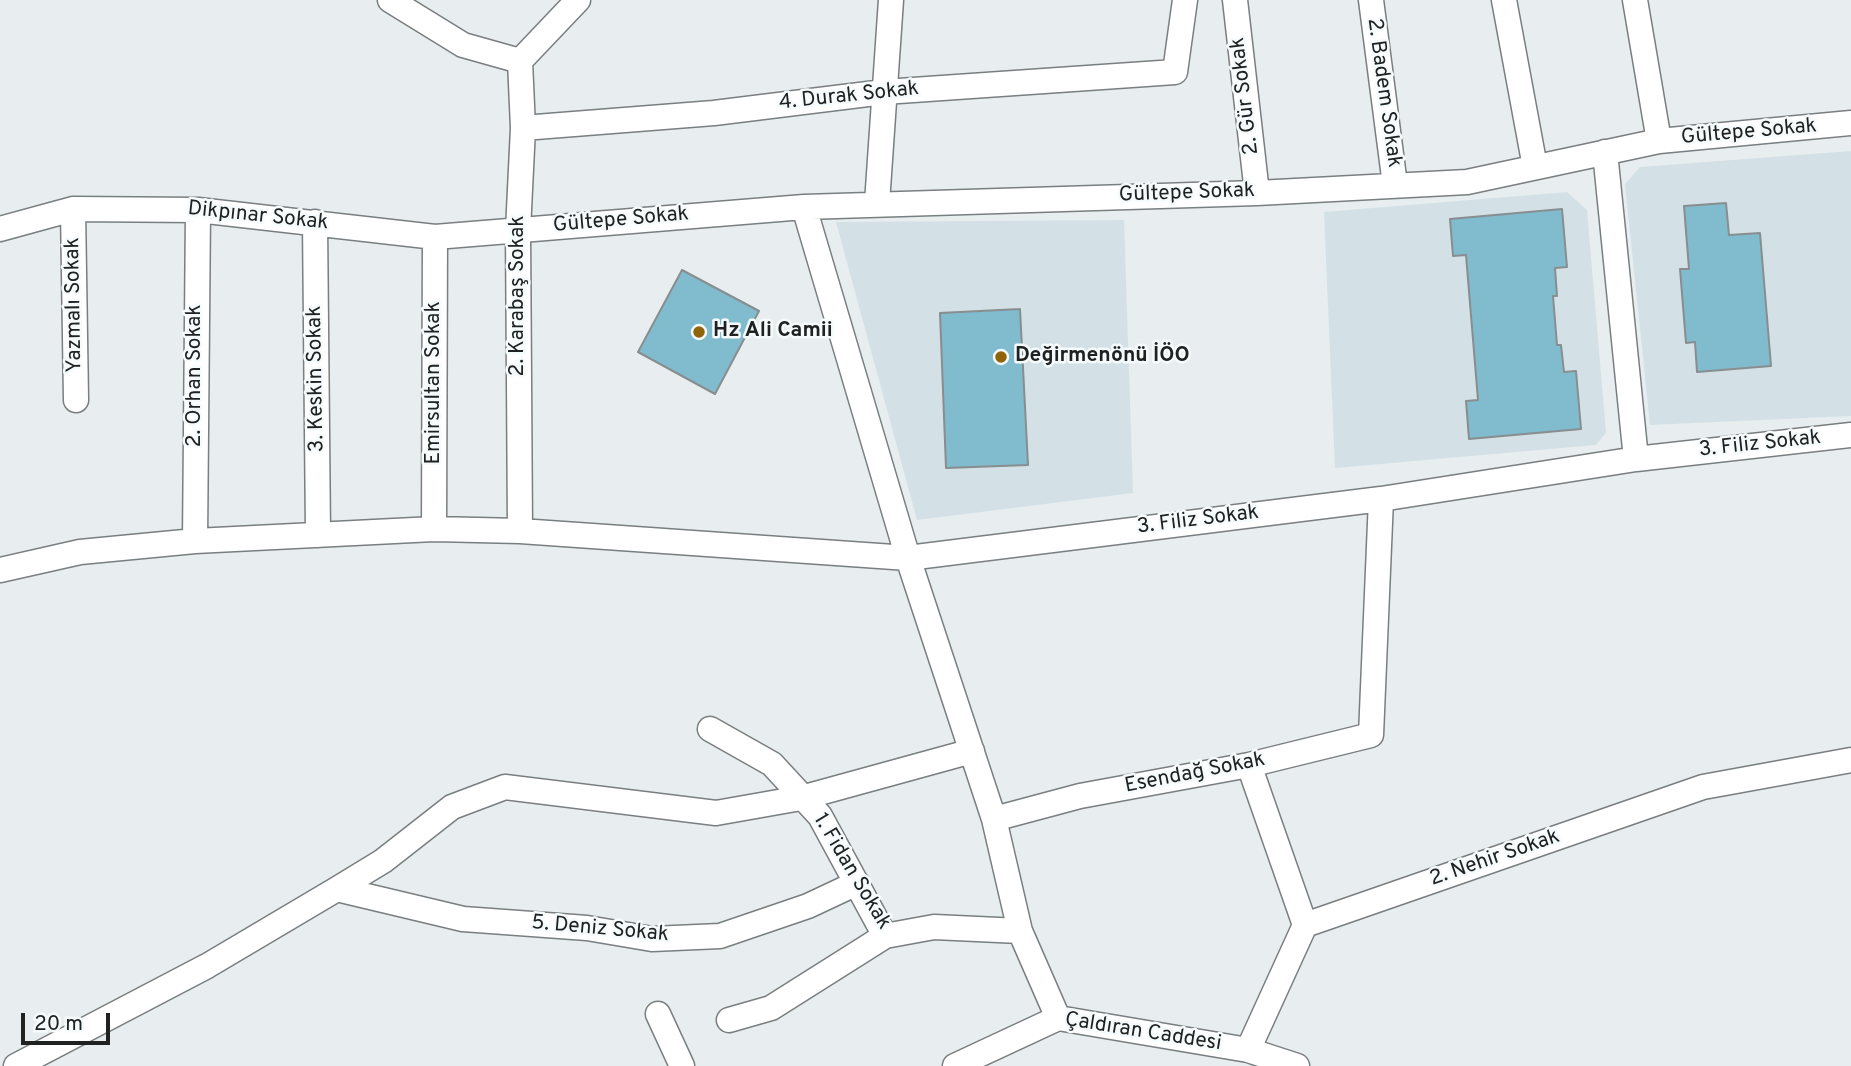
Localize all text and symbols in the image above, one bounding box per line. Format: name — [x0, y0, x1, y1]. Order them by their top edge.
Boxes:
street label: 2. Badem Sokak — [1360, 17, 1406, 169]
street label: 2. Gür Sokak — [1226, 36, 1266, 156]
street label: 4. Durak Sokak — [778, 77, 920, 117]
street label: Gültepe Sokak — [1680, 115, 1818, 151]
street label: Gültepe Sokak — [1119, 179, 1255, 209]
street label: Dikpınar Sokak — [186, 197, 330, 237]
street label: Gültepe Sokak — [552, 203, 690, 239]
street label: 2. Karabaş Sokak — [506, 216, 532, 376]
street label: Yazmalı Sokak — [61, 237, 89, 373]
street label: Emirsultan Sokak — [422, 301, 448, 465]
street label: 2. Orhan Sokak — [183, 305, 209, 447]
street label: 3. Keskin Sokak — [303, 306, 331, 452]
place label: Hz Ali Camii — [713, 319, 833, 345]
marker: Hz Ali Camii — [691, 324, 707, 340]
place label: Değirmenönü İÖO — [1015, 344, 1190, 370]
marker: Değirmenönü İÖO — [993, 349, 1009, 365]
street label: 3. Filiz Sokak — [1698, 426, 1822, 464]
street label: 3. Filiz Sokak — [1136, 501, 1260, 541]
street label: Esendağ Sokak — [1123, 748, 1267, 800]
street label: 1. Fidan Sokak — [806, 809, 896, 935]
street label: 2. Nehir Sokak — [1427, 825, 1563, 893]
street label: 5. Deniz Sokak — [530, 911, 670, 949]
scale bar — [24, 1000, 114, 1044]
street label: Çaldıran Caddesi — [1063, 1008, 1223, 1058]
text: 20 m — [34, 1011, 83, 1038]

